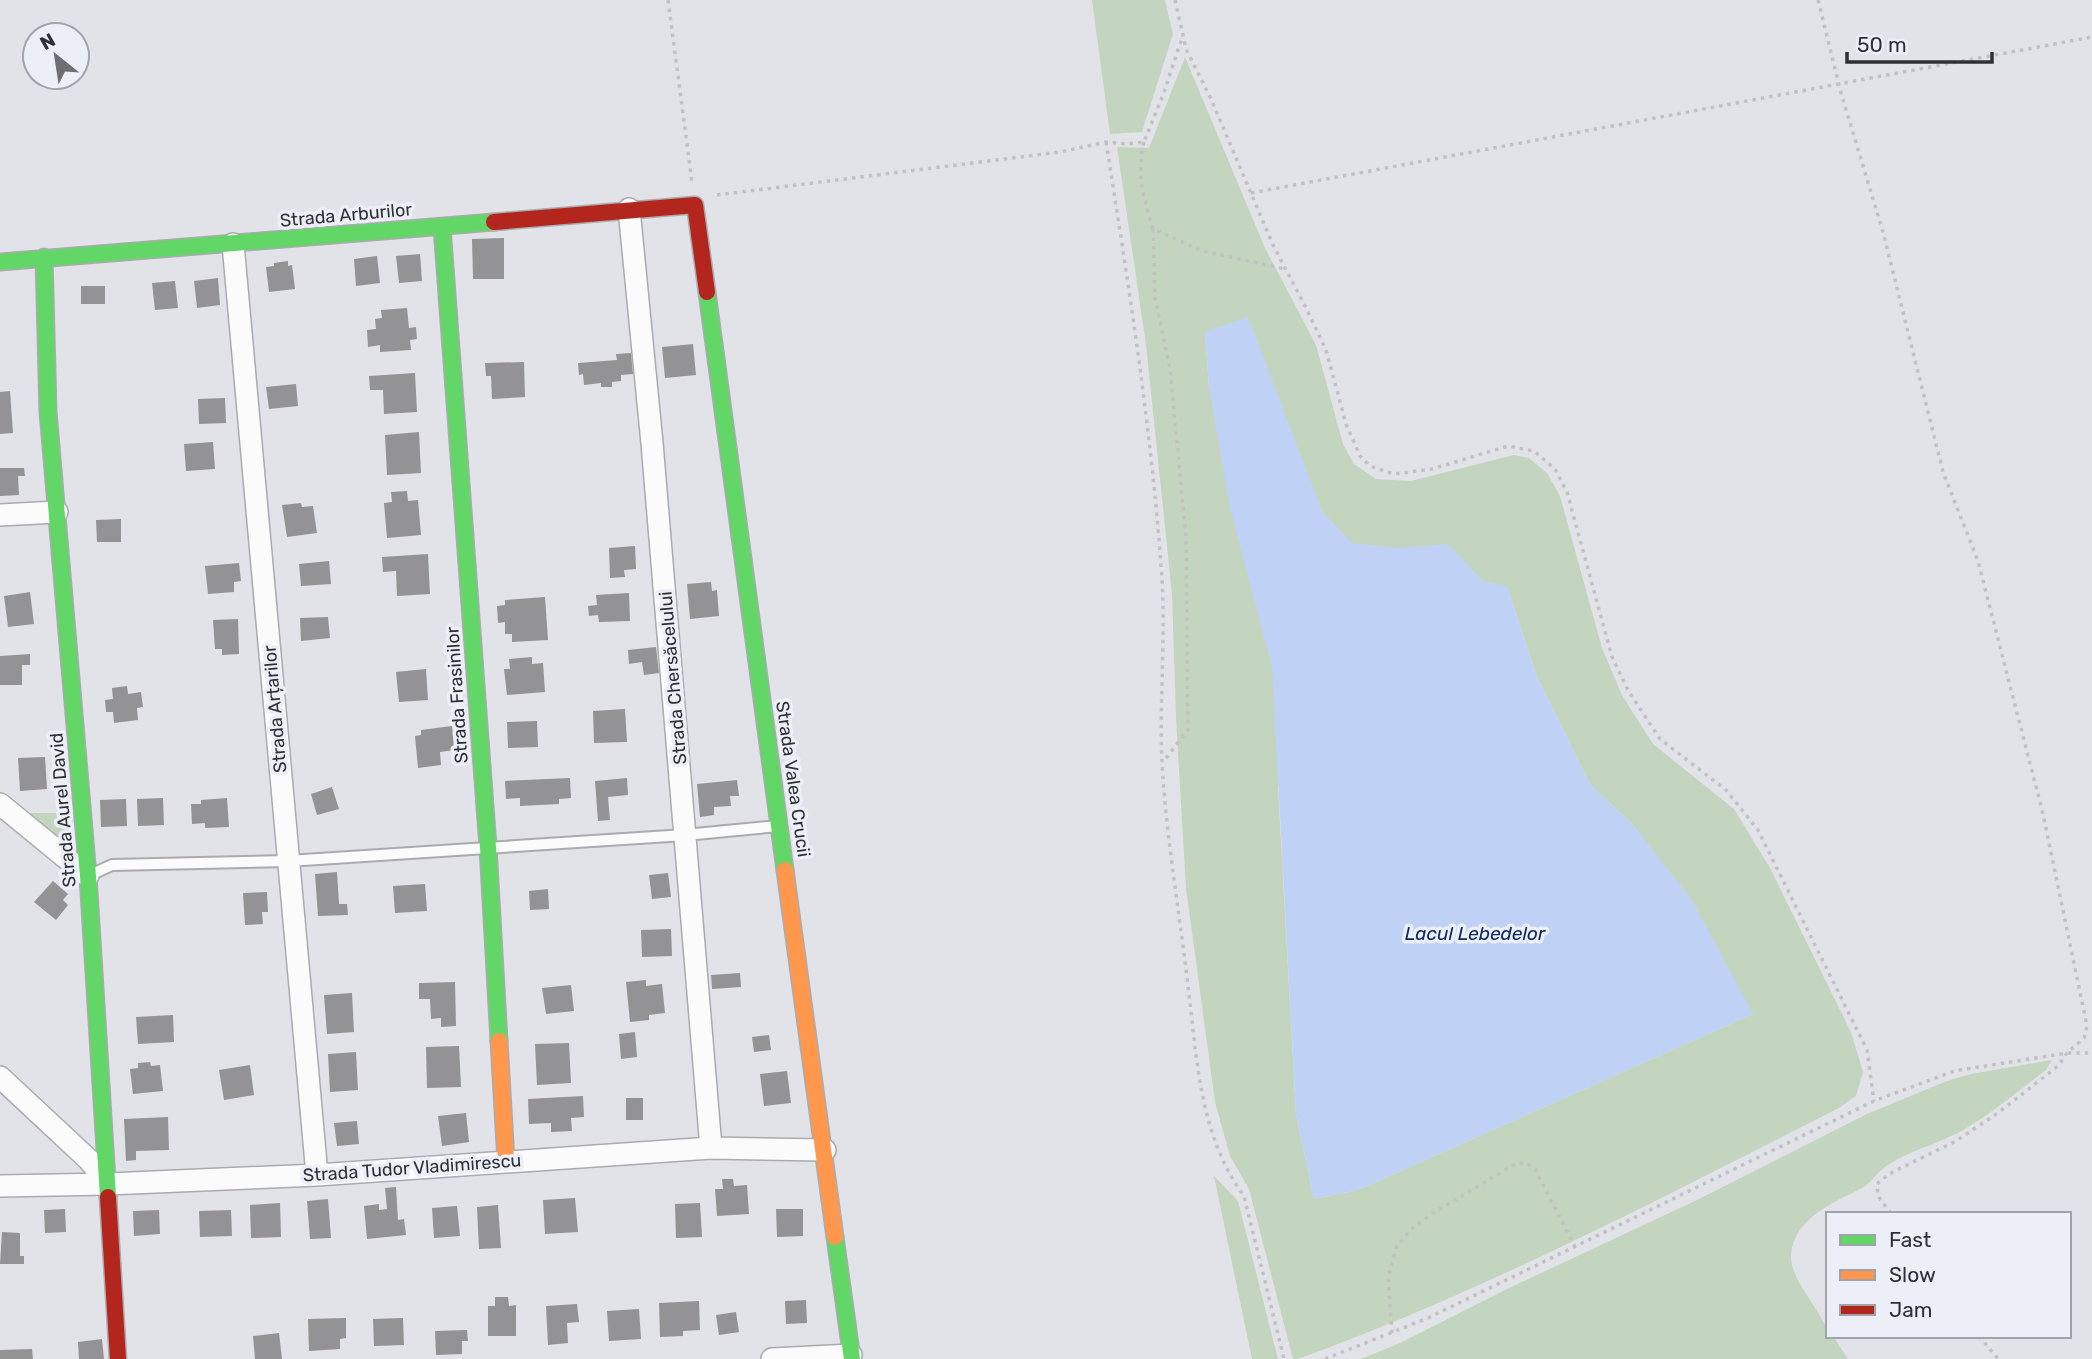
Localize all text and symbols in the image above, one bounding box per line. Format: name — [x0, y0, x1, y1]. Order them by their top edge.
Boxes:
north arrow — [21, 21, 91, 91]
scale bar — [1847, 21, 1992, 65]
text: N — [36, 28, 59, 55]
text: 50 m — [1857, 32, 1907, 57]
street label: Strada Arburilor — [279, 198, 413, 232]
street label: Strada Chersăcelului — [654, 591, 692, 765]
street label: Strada Frasinilor — [441, 626, 473, 764]
street label: Strada Arțarilor — [258, 644, 292, 774]
street label: Strada Valea Crucii — [771, 700, 815, 858]
street label: Strada Aurel David — [45, 732, 81, 888]
water label: Lacul Lebedelor — [1405, 922, 1546, 945]
street label: Strada Tudor Vladimirescu — [302, 1149, 522, 1187]
legend — [1826, 1212, 2071, 1338]
text: Fast — [1889, 1227, 1931, 1252]
text: Slow — [1889, 1262, 1936, 1287]
text: Jam — [1889, 1297, 1933, 1322]

